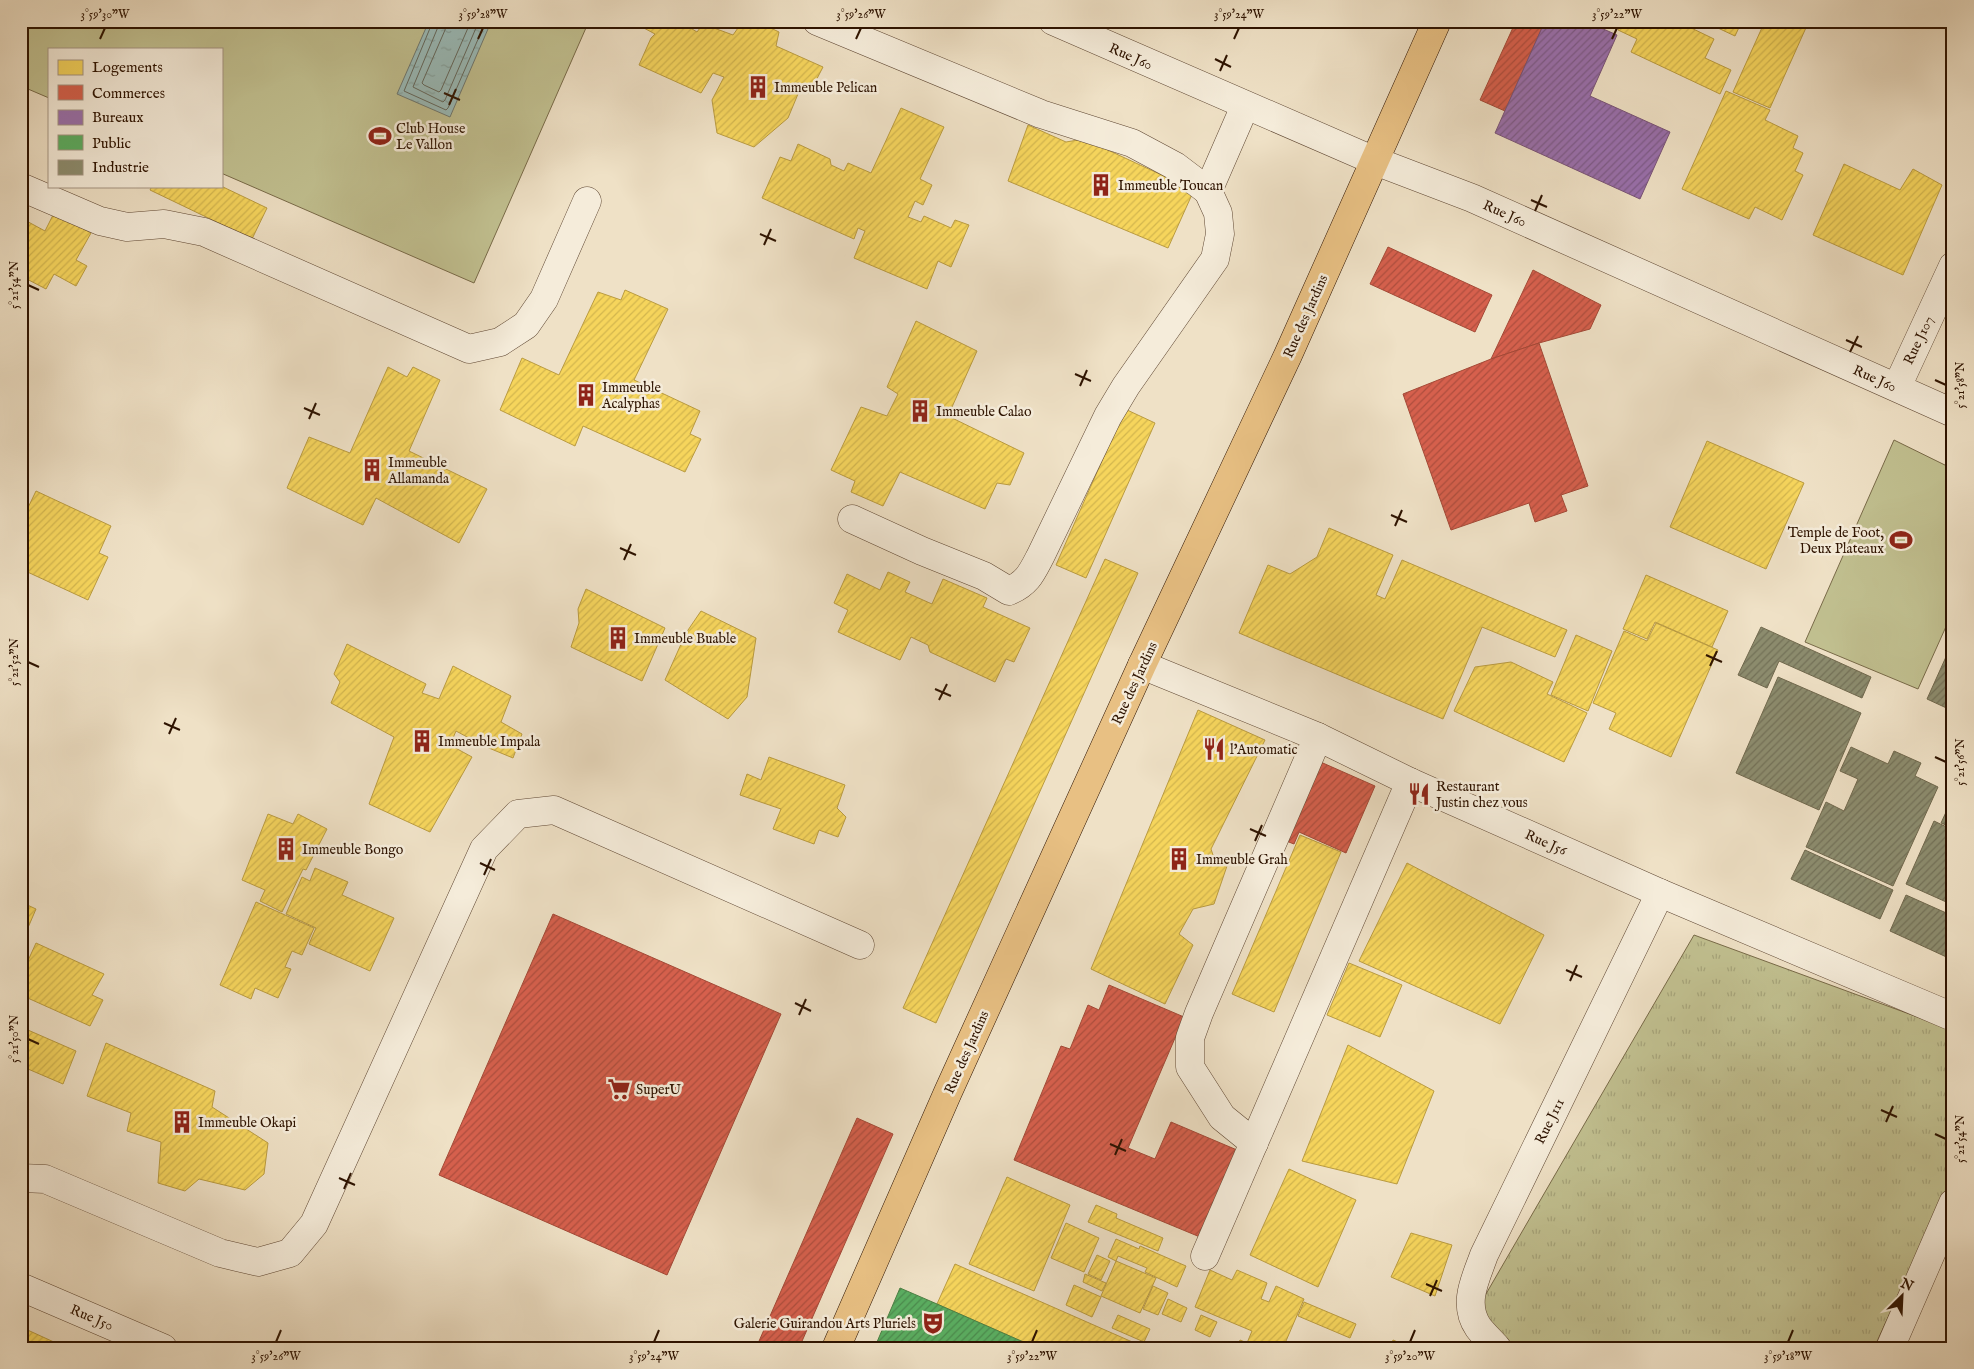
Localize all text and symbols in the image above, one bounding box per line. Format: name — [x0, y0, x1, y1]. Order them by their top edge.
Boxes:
text: 3°59'30"W — [81, 7, 130, 22]
text: 3°59'28"W — [459, 7, 508, 22]
text: 3°59'26"W — [836, 7, 886, 22]
text: 3°59'24"W — [1214, 7, 1265, 22]
text: 3°59'22"W — [1592, 7, 1642, 22]
street label: Rue J60 — [1106, 39, 1155, 75]
legend — [48, 48, 222, 188]
text: Logements — [92, 58, 163, 77]
building icon: Immeuble Pelican — [745, 74, 771, 100]
place label: Immeuble Pelican — [774, 79, 878, 97]
text: Commerces — [92, 84, 165, 103]
text: Bureaux — [92, 108, 144, 127]
place label: Club House Le Vallon — [396, 120, 466, 154]
sports icon: Club House Le Vallon — [367, 123, 393, 149]
text: Public — [92, 134, 131, 153]
text: Industrie — [92, 158, 149, 177]
building icon: Immeuble Toucan — [1088, 172, 1114, 198]
place label: Immeuble Toucan — [1118, 177, 1224, 195]
street label: Rue J60 — [1480, 196, 1529, 232]
text: 5°21'54"N — [7, 260, 22, 309]
street label: Rue des Jardins — [1280, 272, 1332, 361]
street label: Rue J107 — [1900, 313, 1938, 368]
street label: Rue J60 — [1850, 361, 1899, 397]
text: 5°21'58"N — [1953, 361, 1968, 408]
place label: Immeuble Acalyphas — [601, 379, 661, 413]
building icon: Immeuble Acalyphas — [573, 382, 599, 408]
building icon: Immeuble Calao — [907, 398, 933, 424]
place label: Immeuble Calao — [936, 403, 1032, 421]
place label: Immeuble Allamanda — [387, 454, 450, 488]
building icon: Immeuble Allamanda — [359, 457, 385, 483]
place label: Temple de Foot, Deux Plateaux — [1788, 524, 1884, 558]
sports icon: Temple de Foot, Deux Plateaux — [1888, 527, 1914, 553]
building icon: Immeuble Buable — [605, 625, 631, 651]
place label: Immeuble Buable — [634, 630, 737, 648]
text: 5°21'52"N — [7, 637, 22, 686]
street label: Rue des Jardins — [1108, 639, 1162, 728]
building icon: Immeuble Impala — [409, 728, 435, 754]
place label: Immeuble Impala — [438, 733, 541, 751]
restaurant icon: l'Automatic — [1201, 736, 1227, 762]
text: 5°21'56"N — [1953, 738, 1968, 786]
place label: l'Automatic — [1230, 741, 1298, 759]
place label: Restaurant Justin chez vous — [1434, 778, 1528, 812]
restaurant icon: Restaurant Justin chez vous — [1406, 781, 1432, 807]
street label: Rue J56 — [1522, 826, 1570, 861]
building icon: Immeuble Bongo — [273, 836, 299, 862]
place label: Immeuble Bongo — [302, 841, 404, 859]
building icon: Immeuble Grah — [1166, 846, 1192, 872]
place label: Immeuble Grah — [1196, 851, 1288, 869]
street label: Rue des Jardins — [941, 1008, 993, 1097]
text: 5°21'50"N — [7, 1014, 22, 1063]
supermarket icon: SuperU — [606, 1076, 632, 1102]
place label: SuperU — [636, 1081, 681, 1099]
street label: Rue J111 — [1531, 1096, 1569, 1147]
building icon: Immeuble Okapi — [169, 1109, 195, 1135]
place label: Immeuble Okapi — [198, 1114, 297, 1132]
text: 5°21'54"N — [1953, 1114, 1968, 1163]
north arrow — [1876, 1272, 1926, 1322]
text: N — [1897, 1274, 1916, 1296]
street label: Rue J50 — [67, 1301, 116, 1335]
theatre icon: Galerie Guirandou Arts Pluriels — [920, 1310, 946, 1336]
place label: Galerie Guirandou Arts Pluriels — [734, 1315, 916, 1333]
text: 3°59'26"W — [251, 1349, 301, 1364]
text: 3°59'24"W — [629, 1349, 680, 1364]
text: 3°59'22"W — [1007, 1349, 1057, 1364]
text: 3°59'20"W — [1385, 1349, 1436, 1364]
text: 3°59'18"W — [1764, 1349, 1812, 1364]

